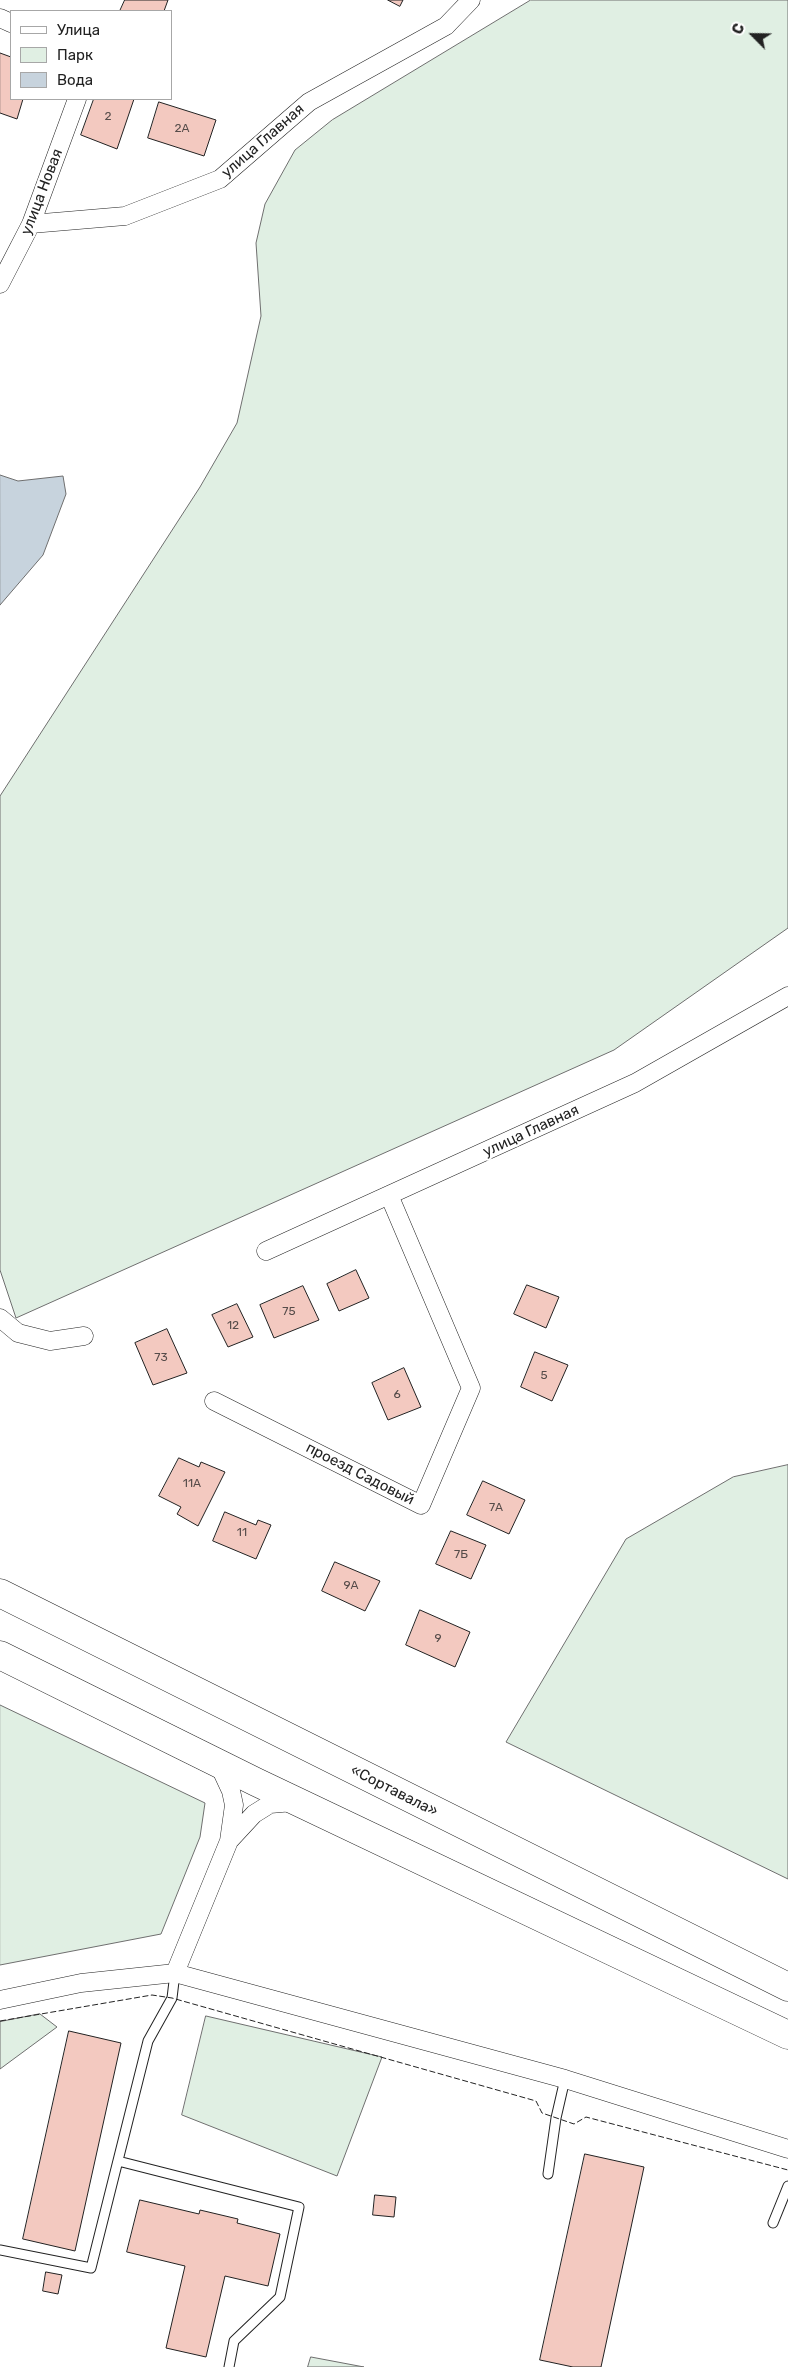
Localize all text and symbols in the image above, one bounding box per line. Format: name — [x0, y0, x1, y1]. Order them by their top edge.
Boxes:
legend — [10, 10, 172, 100]
north arrow — [728, 10, 778, 60]
text: Улица — [57, 21, 100, 39]
text: С — [729, 21, 748, 37]
text: Парк — [57, 46, 93, 64]
text: Вода — [57, 71, 93, 89]
street label: улица Главная — [218, 100, 308, 182]
house number: 2 — [104, 110, 112, 124]
house number: 2А — [174, 122, 190, 136]
street label: улица Новая — [17, 146, 67, 238]
street label: улица Главная — [480, 1101, 582, 1161]
house number: 75 — [282, 1305, 296, 1319]
house number: 12 — [227, 1319, 239, 1333]
house number: 73 — [154, 1351, 168, 1365]
house number: 5 — [540, 1369, 548, 1383]
house number: 6 — [393, 1388, 401, 1402]
street label: проезд Садовый — [303, 1439, 417, 1509]
house number: 11А — [183, 1477, 201, 1491]
house number: 7А — [489, 1501, 503, 1515]
house number: 11 — [237, 1526, 247, 1540]
house number: 7Б — [454, 1548, 468, 1562]
house number: 9А — [343, 1579, 359, 1593]
house number: 9 — [434, 1632, 442, 1646]
street label: «Сортавала» — [347, 1761, 441, 1821]

